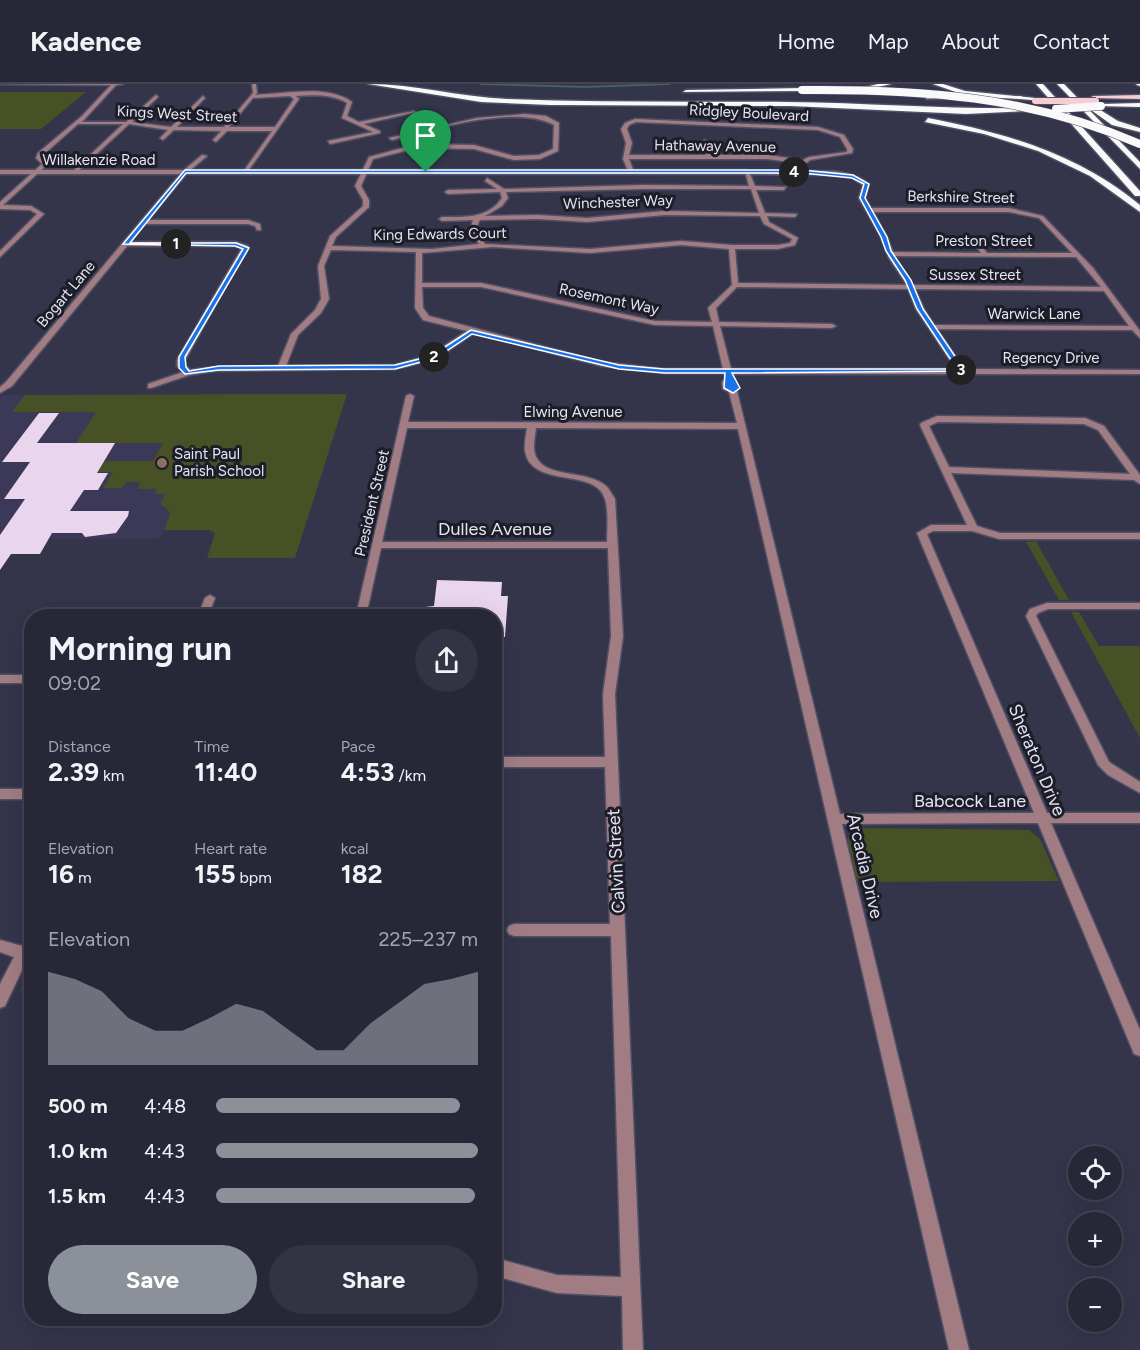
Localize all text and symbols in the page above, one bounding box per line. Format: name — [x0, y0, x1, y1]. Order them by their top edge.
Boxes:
text: Kadence — [30, 24, 142, 58]
text: Home — [778, 29, 835, 54]
text: Map — [868, 29, 909, 54]
text: About — [942, 29, 1000, 54]
text: Contact — [1033, 29, 1110, 54]
street label: Ridgley Boulevard — [689, 101, 809, 125]
street label: Kings West Street — [116, 102, 238, 126]
pin — [400, 110, 451, 172]
icon: arrive — [409, 119, 442, 152]
street label: Hathaway Avenue — [654, 136, 776, 156]
street label: Willakenzie Road — [42, 151, 156, 169]
pin: 4 — [779, 157, 809, 187]
text: 4 — [789, 162, 799, 181]
street label: Berkshire Street — [907, 187, 1015, 207]
street label: Winchester Way — [563, 191, 673, 213]
street label: King Edwards Court — [373, 224, 507, 244]
pin: 1 — [161, 229, 191, 259]
street label: Preston Street — [935, 232, 1033, 250]
text: 1 — [173, 234, 179, 253]
street label: Bogart Lane — [33, 257, 99, 331]
street label: Sussex Street — [929, 266, 1022, 284]
street label: Rosemont Way — [557, 280, 661, 318]
street label: Warwick Lane — [988, 305, 1080, 323]
pin: 2 — [419, 342, 449, 372]
text: 2 — [429, 347, 439, 366]
street label: Regency Drive — [1002, 349, 1100, 367]
pin: 3 — [946, 355, 976, 385]
text: 3 — [957, 360, 965, 379]
street label: Elwing Avenue — [523, 403, 623, 421]
place label: Saint Paul Parish School — [174, 445, 264, 480]
street label: President Street — [351, 448, 393, 558]
marker: Saint Paul Parish School — [155, 456, 169, 470]
street label: Dulles Avenue — [438, 518, 552, 540]
text: Morning run — [48, 629, 232, 668]
button: share — [415, 629, 478, 692]
text: 09:02 — [48, 671, 101, 695]
street label: Sheraton Drive — [1004, 701, 1071, 819]
text: Distance — [48, 737, 111, 756]
text: Time — [194, 737, 229, 756]
text: Pace — [341, 737, 375, 756]
text: 2.39 — [48, 756, 99, 788]
text: 11:40 — [194, 756, 257, 788]
text: 4:53 — [341, 756, 395, 788]
text: km — [99, 766, 124, 785]
text: /km — [395, 766, 426, 785]
street label: Babcock Lane — [914, 790, 1026, 812]
street label: Calvin Street — [602, 808, 630, 914]
street label: Arcadia Drive — [842, 811, 888, 921]
text: Elevation — [48, 839, 114, 858]
text: Heart rate — [194, 839, 267, 858]
text: kcal — [341, 839, 369, 858]
text: 16 — [48, 858, 74, 890]
text: 155 — [194, 858, 236, 890]
text: 182 — [341, 858, 383, 890]
text: m — [74, 868, 92, 887]
text: bpm — [236, 868, 272, 887]
text: Elevation — [48, 927, 130, 951]
text: 225–237 m — [378, 927, 478, 951]
text: 500 m — [48, 1094, 108, 1118]
text: 4:48 — [144, 1094, 186, 1118]
text: 1.0 km — [48, 1139, 107, 1163]
text: 4:43 — [144, 1139, 185, 1163]
map controls — [1068, 1146, 1122, 1332]
button: locate — [1068, 1146, 1122, 1200]
text: 1.5 km — [48, 1184, 106, 1208]
text: 4:43 — [144, 1184, 185, 1208]
button: + — [1068, 1212, 1122, 1266]
button: Save — [48, 1245, 257, 1314]
button: Share — [269, 1245, 478, 1314]
button: − — [1068, 1278, 1122, 1332]

